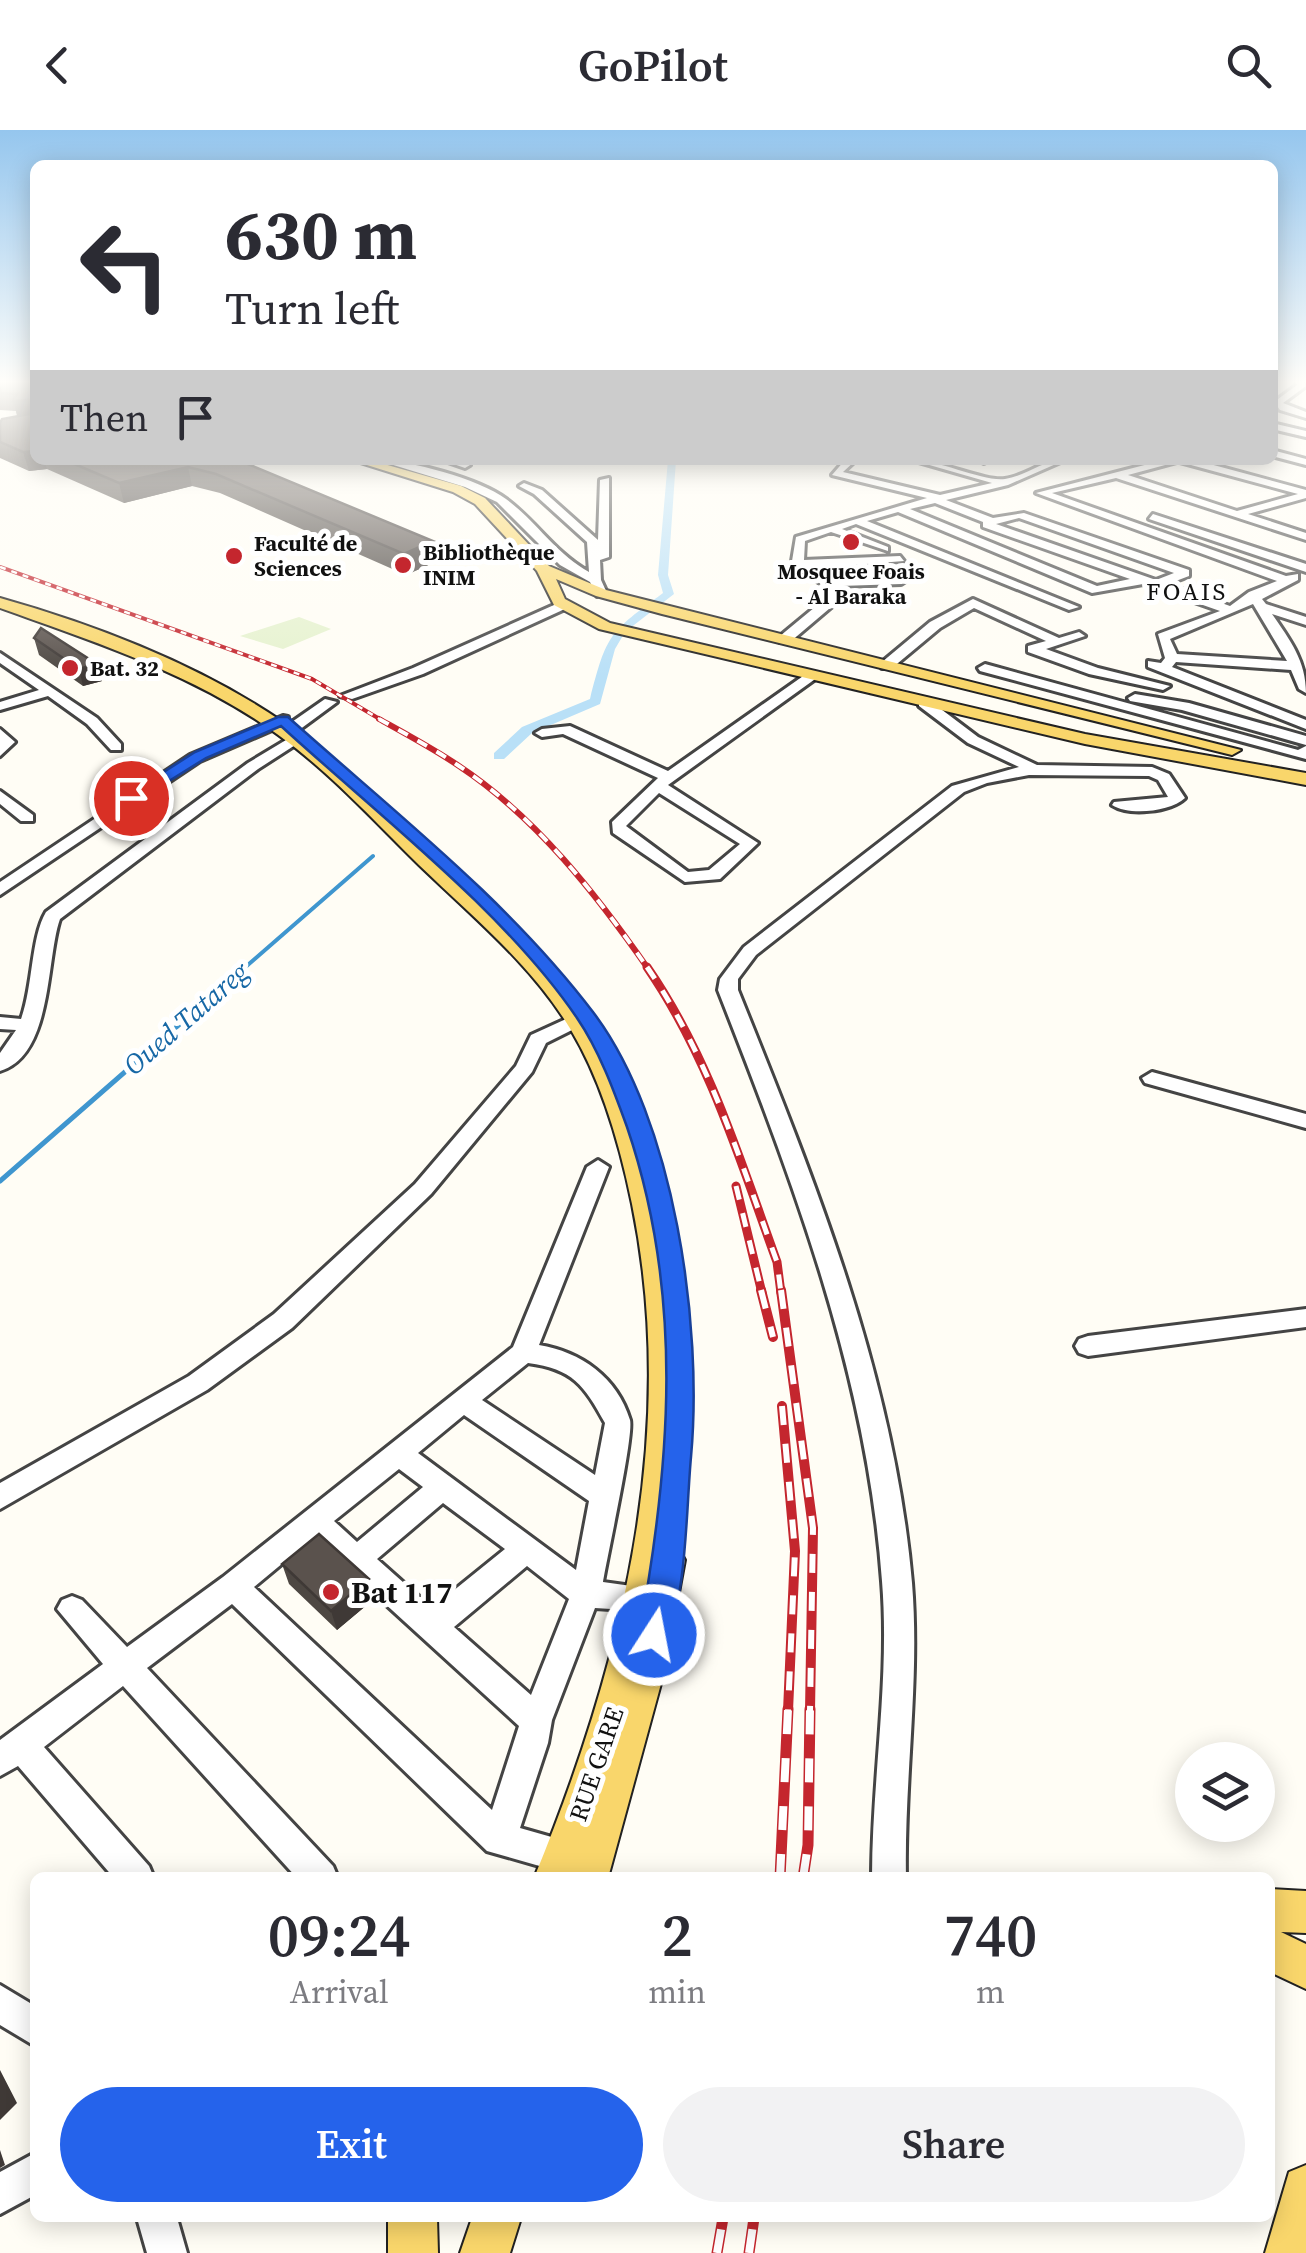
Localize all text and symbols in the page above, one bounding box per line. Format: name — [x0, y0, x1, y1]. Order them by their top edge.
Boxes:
text: GoPilot — [578, 34, 728, 96]
icon: back — [30, 38, 85, 93]
icon: search — [1221, 38, 1276, 93]
text: 630 m — [225, 186, 417, 282]
icon: left — [60, 200, 190, 330]
text: Turn left — [225, 277, 399, 339]
icon: arrive — [168, 390, 223, 445]
text: Then — [60, 392, 148, 444]
place label: Faculté de Sciences — [254, 528, 357, 583]
marker: Mosquee Foais - Al Baraka — [840, 531, 862, 553]
place label: Bibliothèque INIM — [423, 537, 554, 592]
marker: Faculté de Sciences — [223, 545, 245, 567]
marker: Bibliothèque INIM — [392, 554, 414, 576]
place label: Mosquee Foais - Al Baraka — [777, 556, 925, 611]
district label: FOAIS — [1146, 574, 1228, 608]
place label: Bat. 32 — [90, 653, 159, 683]
marker: Bat. 32 — [59, 657, 81, 679]
pin — [89, 756, 174, 841]
icon: arrive — [104, 771, 159, 826]
water label: Oued Tatareg — [115, 952, 258, 1083]
place label: Bat 117 — [351, 1572, 452, 1613]
marker: Bat 117 — [320, 1581, 342, 1603]
position arrow — [602, 1583, 706, 1687]
street label: RUE GARE — [561, 1702, 631, 1826]
map controls — [1175, 1742, 1275, 1842]
button: layers — [1175, 1742, 1275, 1842]
text: 09:24 — [268, 1894, 411, 1976]
text: 2 — [662, 1894, 693, 1976]
text: 740 — [944, 1894, 1037, 1976]
text: Arrival — [290, 1970, 389, 2014]
text: min — [648, 1970, 706, 2014]
text: m — [976, 1970, 1005, 2014]
button: Exit — [60, 2087, 643, 2202]
button: Share — [663, 2087, 1245, 2202]

